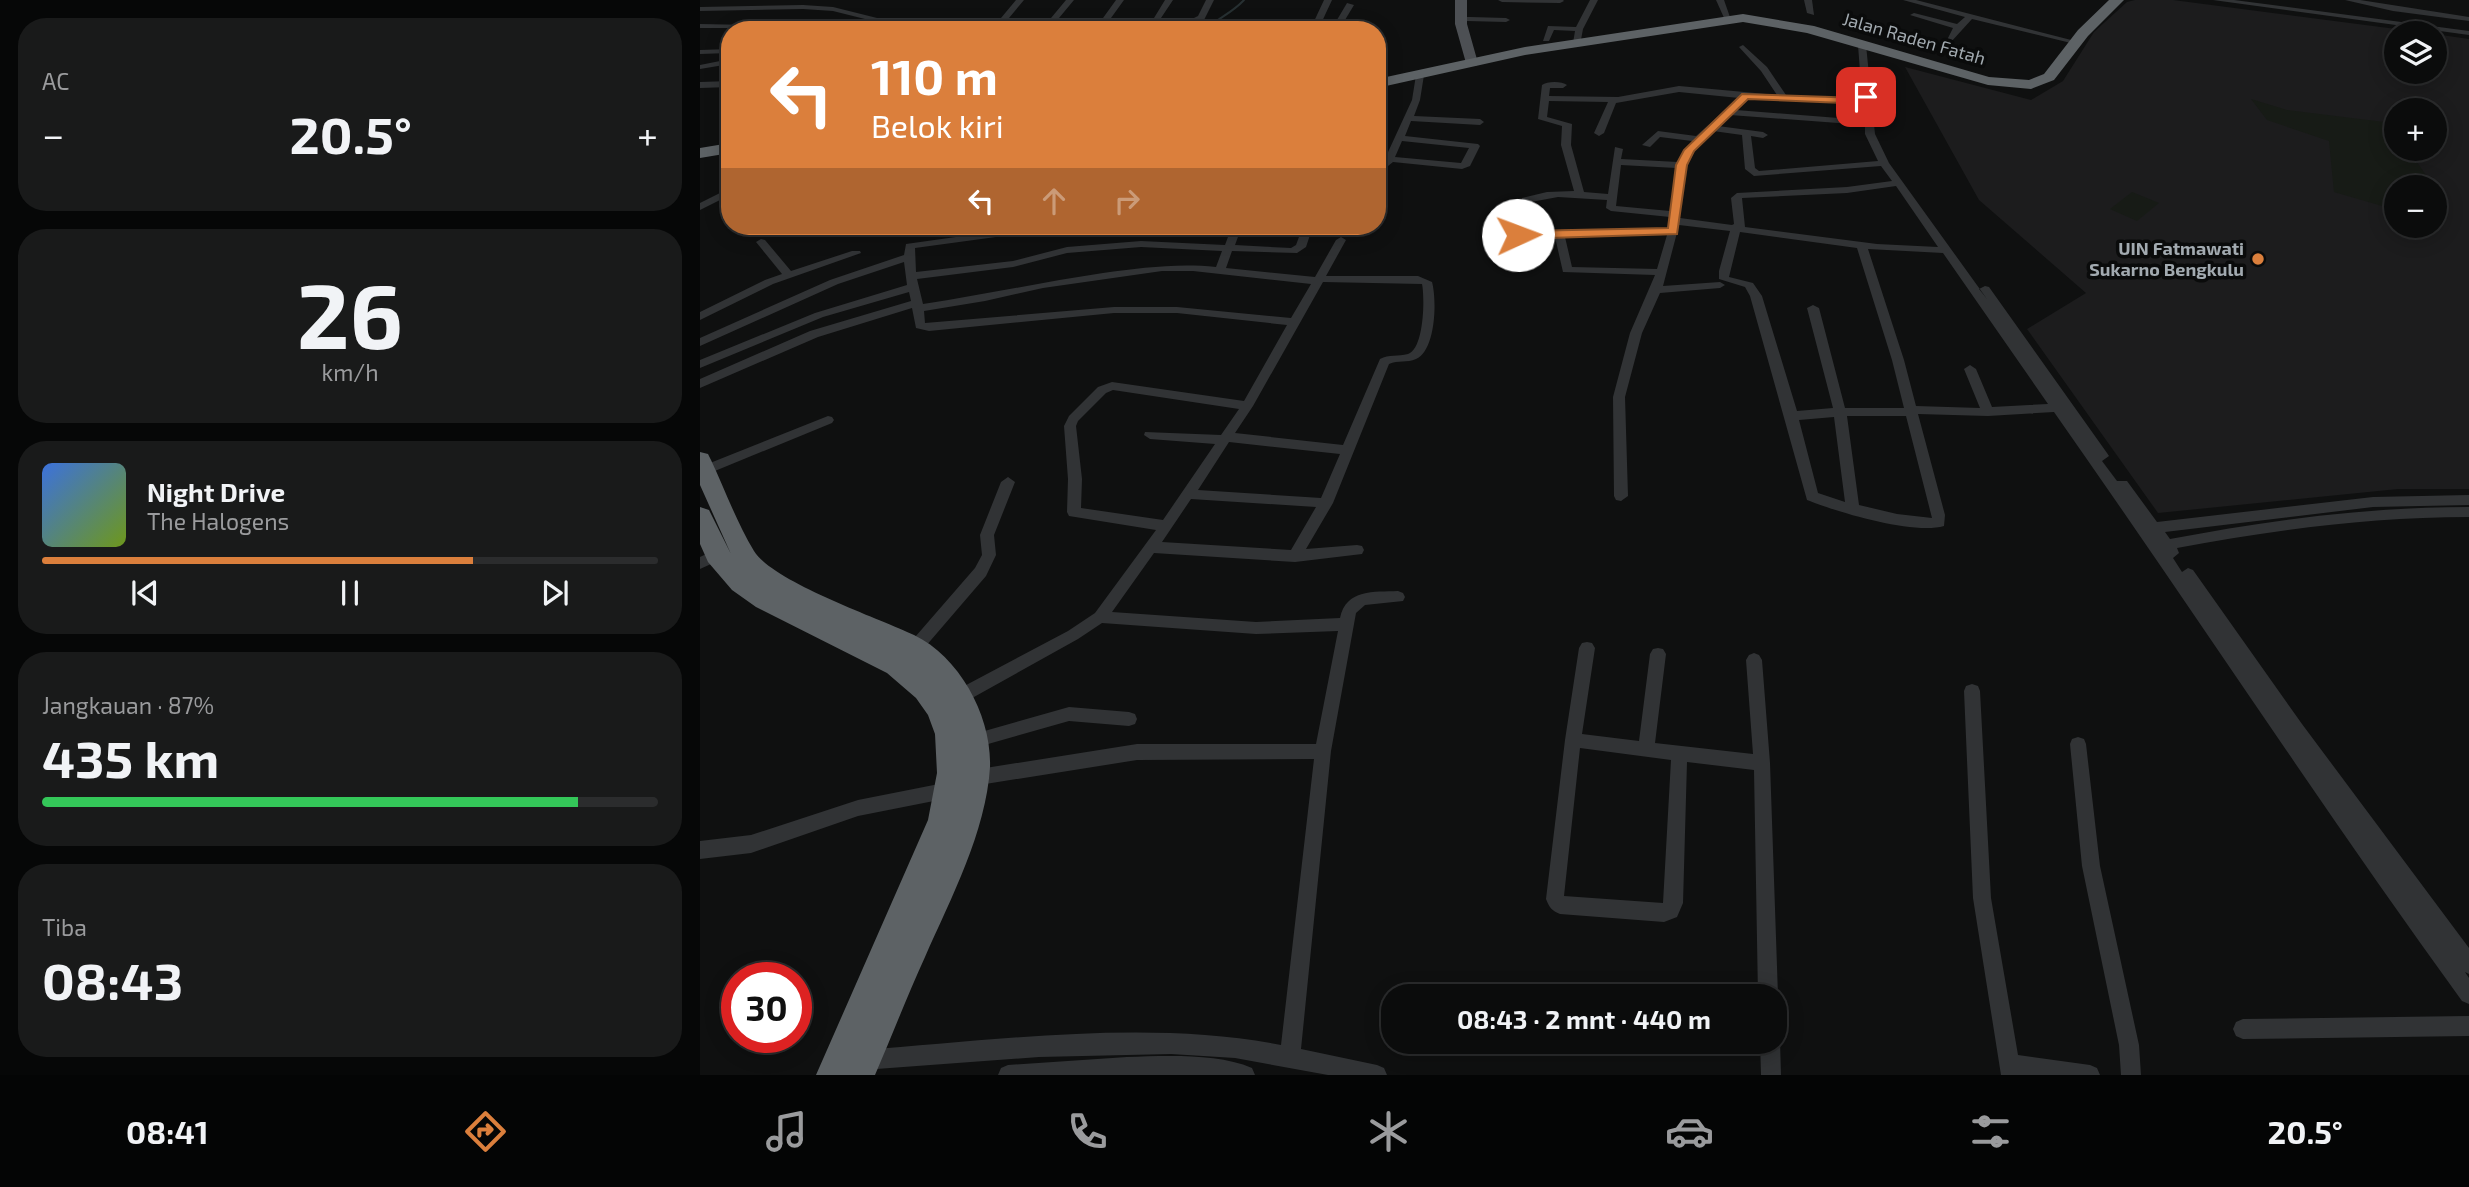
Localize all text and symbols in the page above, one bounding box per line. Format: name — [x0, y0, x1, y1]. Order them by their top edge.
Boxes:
street label: Jalan Raden Fatah — [1840, 7, 1988, 69]
map controls — [2384, 21, 2447, 238]
button: layers — [2384, 21, 2447, 84]
text: 110 m — [871, 46, 998, 105]
icon: left — [756, 49, 847, 140]
text: AC — [42, 67, 69, 95]
pin — [1836, 67, 1896, 127]
icon: arrive — [1847, 78, 1885, 116]
button: + — [2384, 98, 2447, 161]
text: 20.5° — [289, 102, 412, 164]
text: Belok kiri — [871, 106, 1004, 144]
text: − — [42, 111, 64, 157]
text: + — [637, 111, 658, 157]
button: − — [2384, 175, 2447, 238]
icon: left — [962, 182, 1000, 220]
icon: ahead — [1035, 182, 1073, 220]
icon: right — [1108, 182, 1146, 220]
position arrow — [1481, 198, 1555, 272]
place label: UIN Fatmawati Sukarno Bengkulu — [2089, 237, 2244, 280]
marker: UIN Fatmawati Sukarno Bengkulu — [2250, 251, 2266, 267]
text: 26 — [297, 258, 403, 367]
text: km/h — [321, 358, 379, 386]
text: Night Drive — [147, 476, 285, 507]
text: The Halogens — [147, 507, 289, 535]
icon: previous — [126, 574, 164, 612]
icon: pause — [331, 574, 369, 612]
icon: next — [536, 574, 574, 612]
text: Jangkauan · 87% — [42, 691, 214, 719]
text: 435 km — [42, 726, 219, 788]
text: Tiba — [42, 913, 87, 941]
text: 08:43 — [42, 948, 183, 1010]
speed limit sign: 30 — [721, 962, 812, 1053]
text: 08:43 · 2 mnt · 440 m — [1457, 1003, 1711, 1034]
icon: directions — [461, 1107, 510, 1156]
icon: music — [762, 1107, 811, 1156]
icon: phone — [1063, 1107, 1112, 1156]
icon: climate — [1364, 1107, 1413, 1156]
icon: car — [1665, 1107, 1714, 1156]
icon: filters — [1966, 1107, 2015, 1156]
text: 08:41 — [126, 1112, 209, 1150]
text: 20.5° — [2268, 1112, 2343, 1150]

